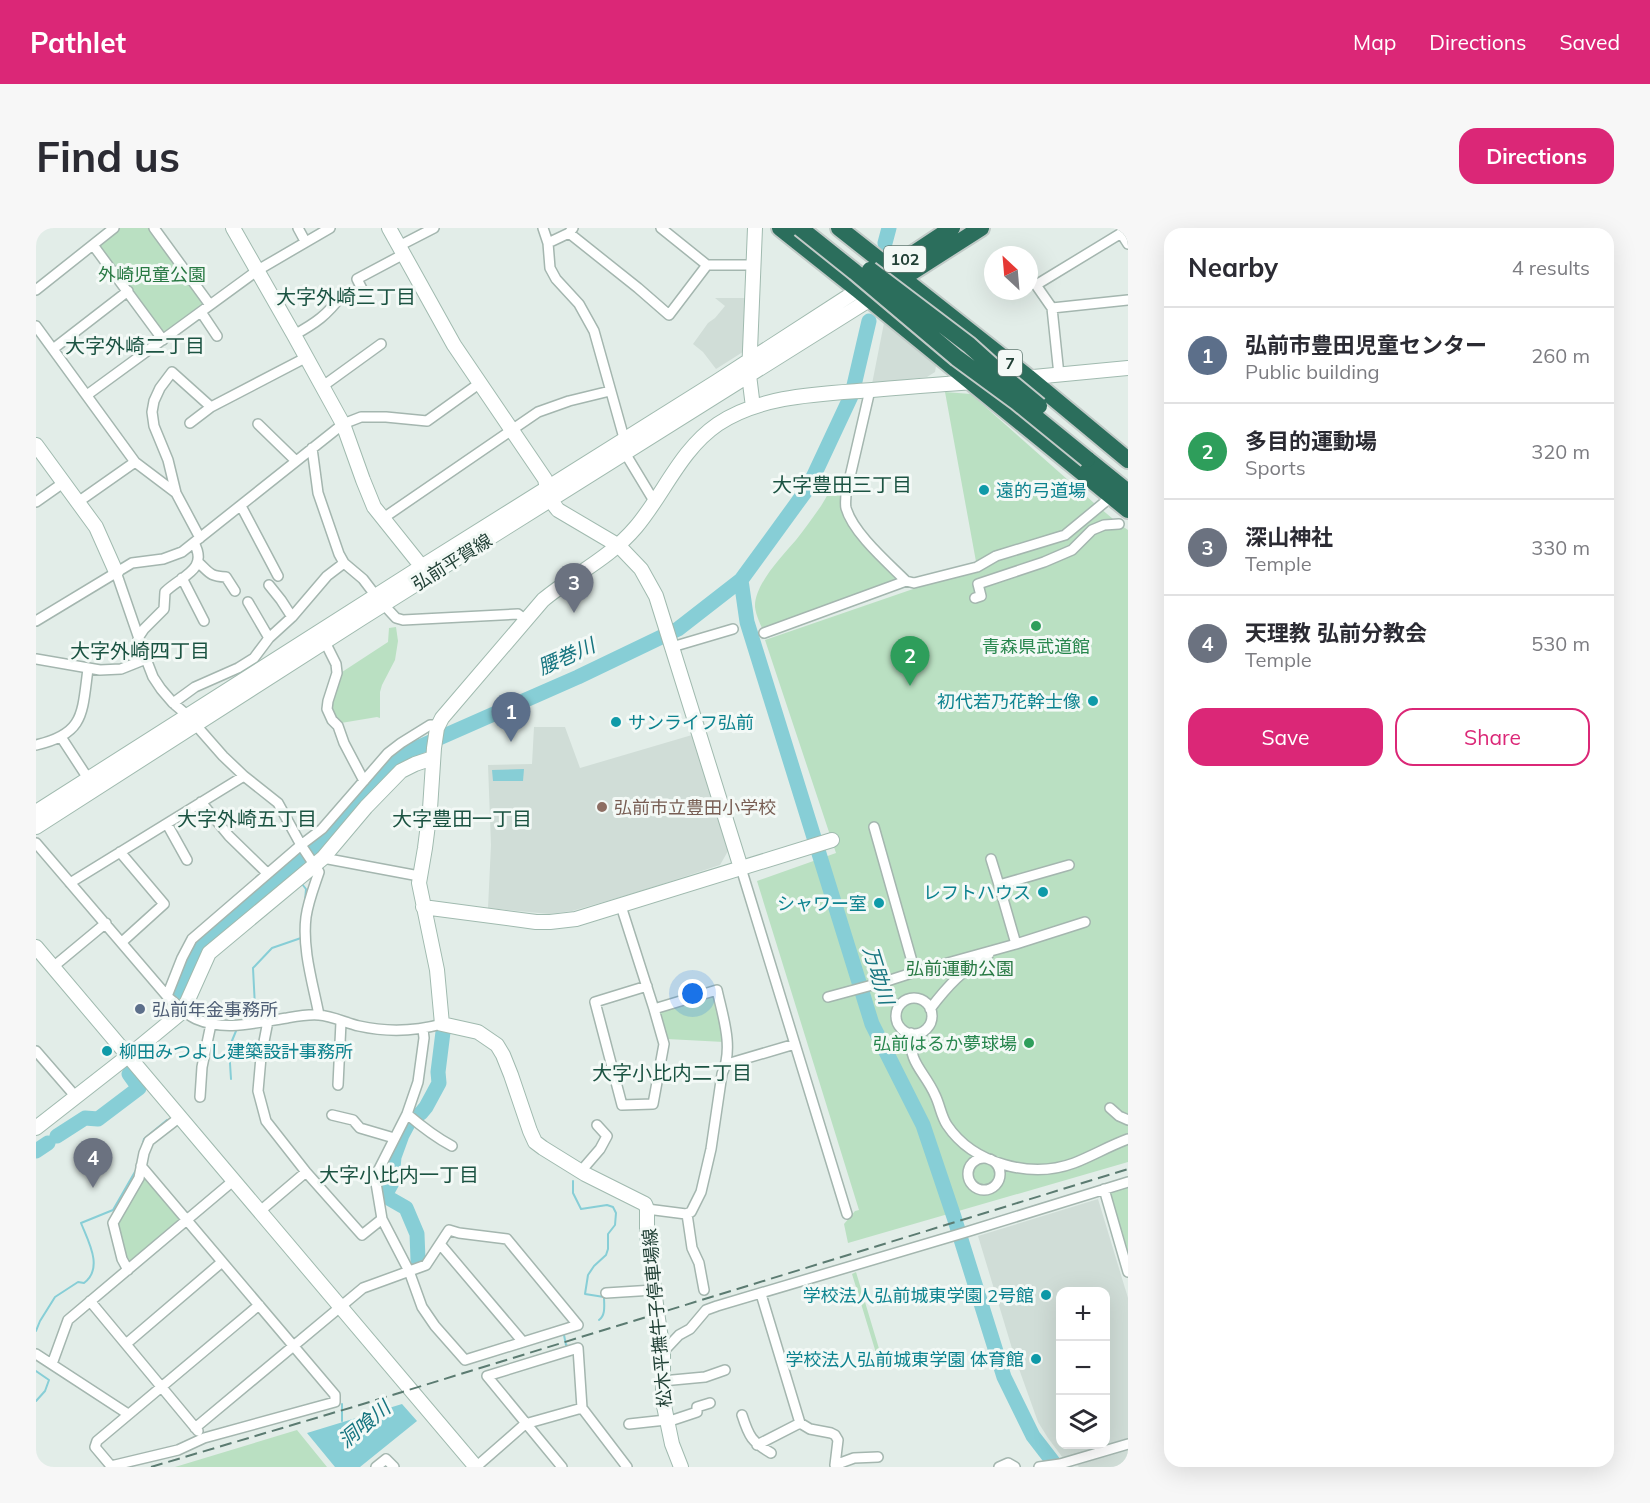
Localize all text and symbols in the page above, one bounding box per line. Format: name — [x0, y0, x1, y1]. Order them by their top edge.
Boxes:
text: Pathlet — [30, 25, 126, 60]
text: Map — [1353, 29, 1396, 55]
text: Directions — [1429, 29, 1526, 55]
text: Saved — [1559, 29, 1620, 55]
button: Directions — [1459, 128, 1614, 184]
text: Find us — [36, 130, 180, 183]
road number: 102 — [884, 246, 926, 272]
north arrow — [984, 246, 1038, 300]
text: Nearby — [1188, 251, 1278, 284]
text: 4 results — [1512, 255, 1590, 280]
park label: 外崎児童公園 — [98, 263, 206, 286]
district label: 大字外崎三丁目 — [276, 284, 416, 309]
text: 弘前市豊田児童センター — [1245, 331, 1487, 359]
district label: 大字外崎二丁目 — [65, 333, 205, 358]
text: 1 — [1202, 343, 1214, 368]
text: 260 m — [1531, 343, 1590, 368]
road number: 7 — [998, 350, 1022, 376]
text: Public building — [1245, 359, 1380, 384]
text: 多目的運動場 — [1245, 427, 1377, 455]
text: 2 — [1202, 439, 1214, 464]
text: 320 m — [1531, 439, 1590, 464]
text: Sports — [1245, 455, 1306, 480]
district label: 大字豊田三丁目 — [772, 472, 912, 497]
place label: 遠的弓道場 — [996, 479, 1086, 502]
marker: 遠的弓道場 — [977, 483, 991, 497]
text: 深山神社 — [1245, 523, 1333, 551]
street label: 弘前平賀線 — [408, 528, 496, 596]
text: 3 — [1202, 535, 1214, 560]
text: 330 m — [1531, 535, 1590, 560]
text: Temple — [1245, 551, 1312, 576]
pin: 3 — [554, 564, 594, 613]
marker: 青森県武道館 — [1029, 619, 1043, 633]
text: 天理教 弘前分教会 — [1245, 619, 1427, 647]
text: 4 — [1202, 631, 1214, 656]
text: 530 m — [1531, 631, 1590, 656]
water label: 腰巻川 — [534, 632, 600, 680]
place label: 青森県武道館 — [982, 635, 1090, 658]
pin: 2 — [890, 636, 930, 686]
district label: 大字外崎四丁目 — [70, 638, 210, 663]
text: Temple — [1245, 647, 1312, 672]
place label: 初代若乃花幹士像 — [937, 690, 1081, 713]
pin: 1 — [492, 692, 530, 742]
marker: 初代若乃花幹士像 — [1086, 694, 1100, 708]
button: Save — [1188, 708, 1383, 766]
button: Share — [1395, 708, 1590, 766]
place label: サンライフ弘前 — [628, 711, 754, 734]
marker: サンライフ弘前 — [609, 715, 623, 729]
place label: 弘前市立豊田小学校 — [614, 796, 776, 819]
marker: 弘前市立豊田小学校 — [595, 800, 609, 814]
district label: 大字外崎五丁目 — [177, 806, 317, 831]
district label: 大字豊田一丁目 — [392, 806, 532, 831]
place label: レフトハウス — [923, 881, 1031, 904]
marker: レフトハウス — [1036, 885, 1050, 899]
place label: シャワー室 — [777, 892, 867, 915]
marker: シャワー室 — [872, 896, 886, 910]
water label: 万助川 — [858, 943, 900, 1009]
park label: 弘前運動公園 — [906, 957, 1014, 980]
your location — [678, 979, 707, 1008]
place label: 弘前年金事務所 — [152, 998, 278, 1021]
marker: 弘前年金事務所 — [133, 1002, 147, 1016]
place label: 弘前はるか夢球場 — [873, 1032, 1017, 1055]
marker: 弘前はるか夢球場 — [1022, 1036, 1036, 1050]
place label: 柳田みつよし建築設計事務所 — [119, 1040, 353, 1063]
marker: 柳田みつよし建築設計事務所 — [100, 1044, 114, 1058]
district label: 大字小比内二丁目 — [592, 1060, 752, 1085]
pin: 4 — [74, 1138, 112, 1188]
district label: 大字小比内一丁目 — [319, 1162, 479, 1187]
street label: 松木平撫牛子停車場線 — [638, 1227, 676, 1409]
place label: 学校法人弘前城東学園 2号館 — [803, 1284, 1034, 1307]
map controls — [1056, 1287, 1110, 1449]
button: + — [1056, 1287, 1110, 1341]
marker: 学校法人弘前城東学園 2号館 — [1039, 1288, 1053, 1302]
button: − — [1056, 1341, 1110, 1395]
place label: 学校法人弘前城東学園 体育館 — [785, 1348, 1024, 1371]
marker: 学校法人弘前城東学園 体育館 — [1029, 1352, 1043, 1366]
water label: 洞喰川 — [333, 1394, 397, 1453]
button: layers — [1056, 1395, 1110, 1449]

